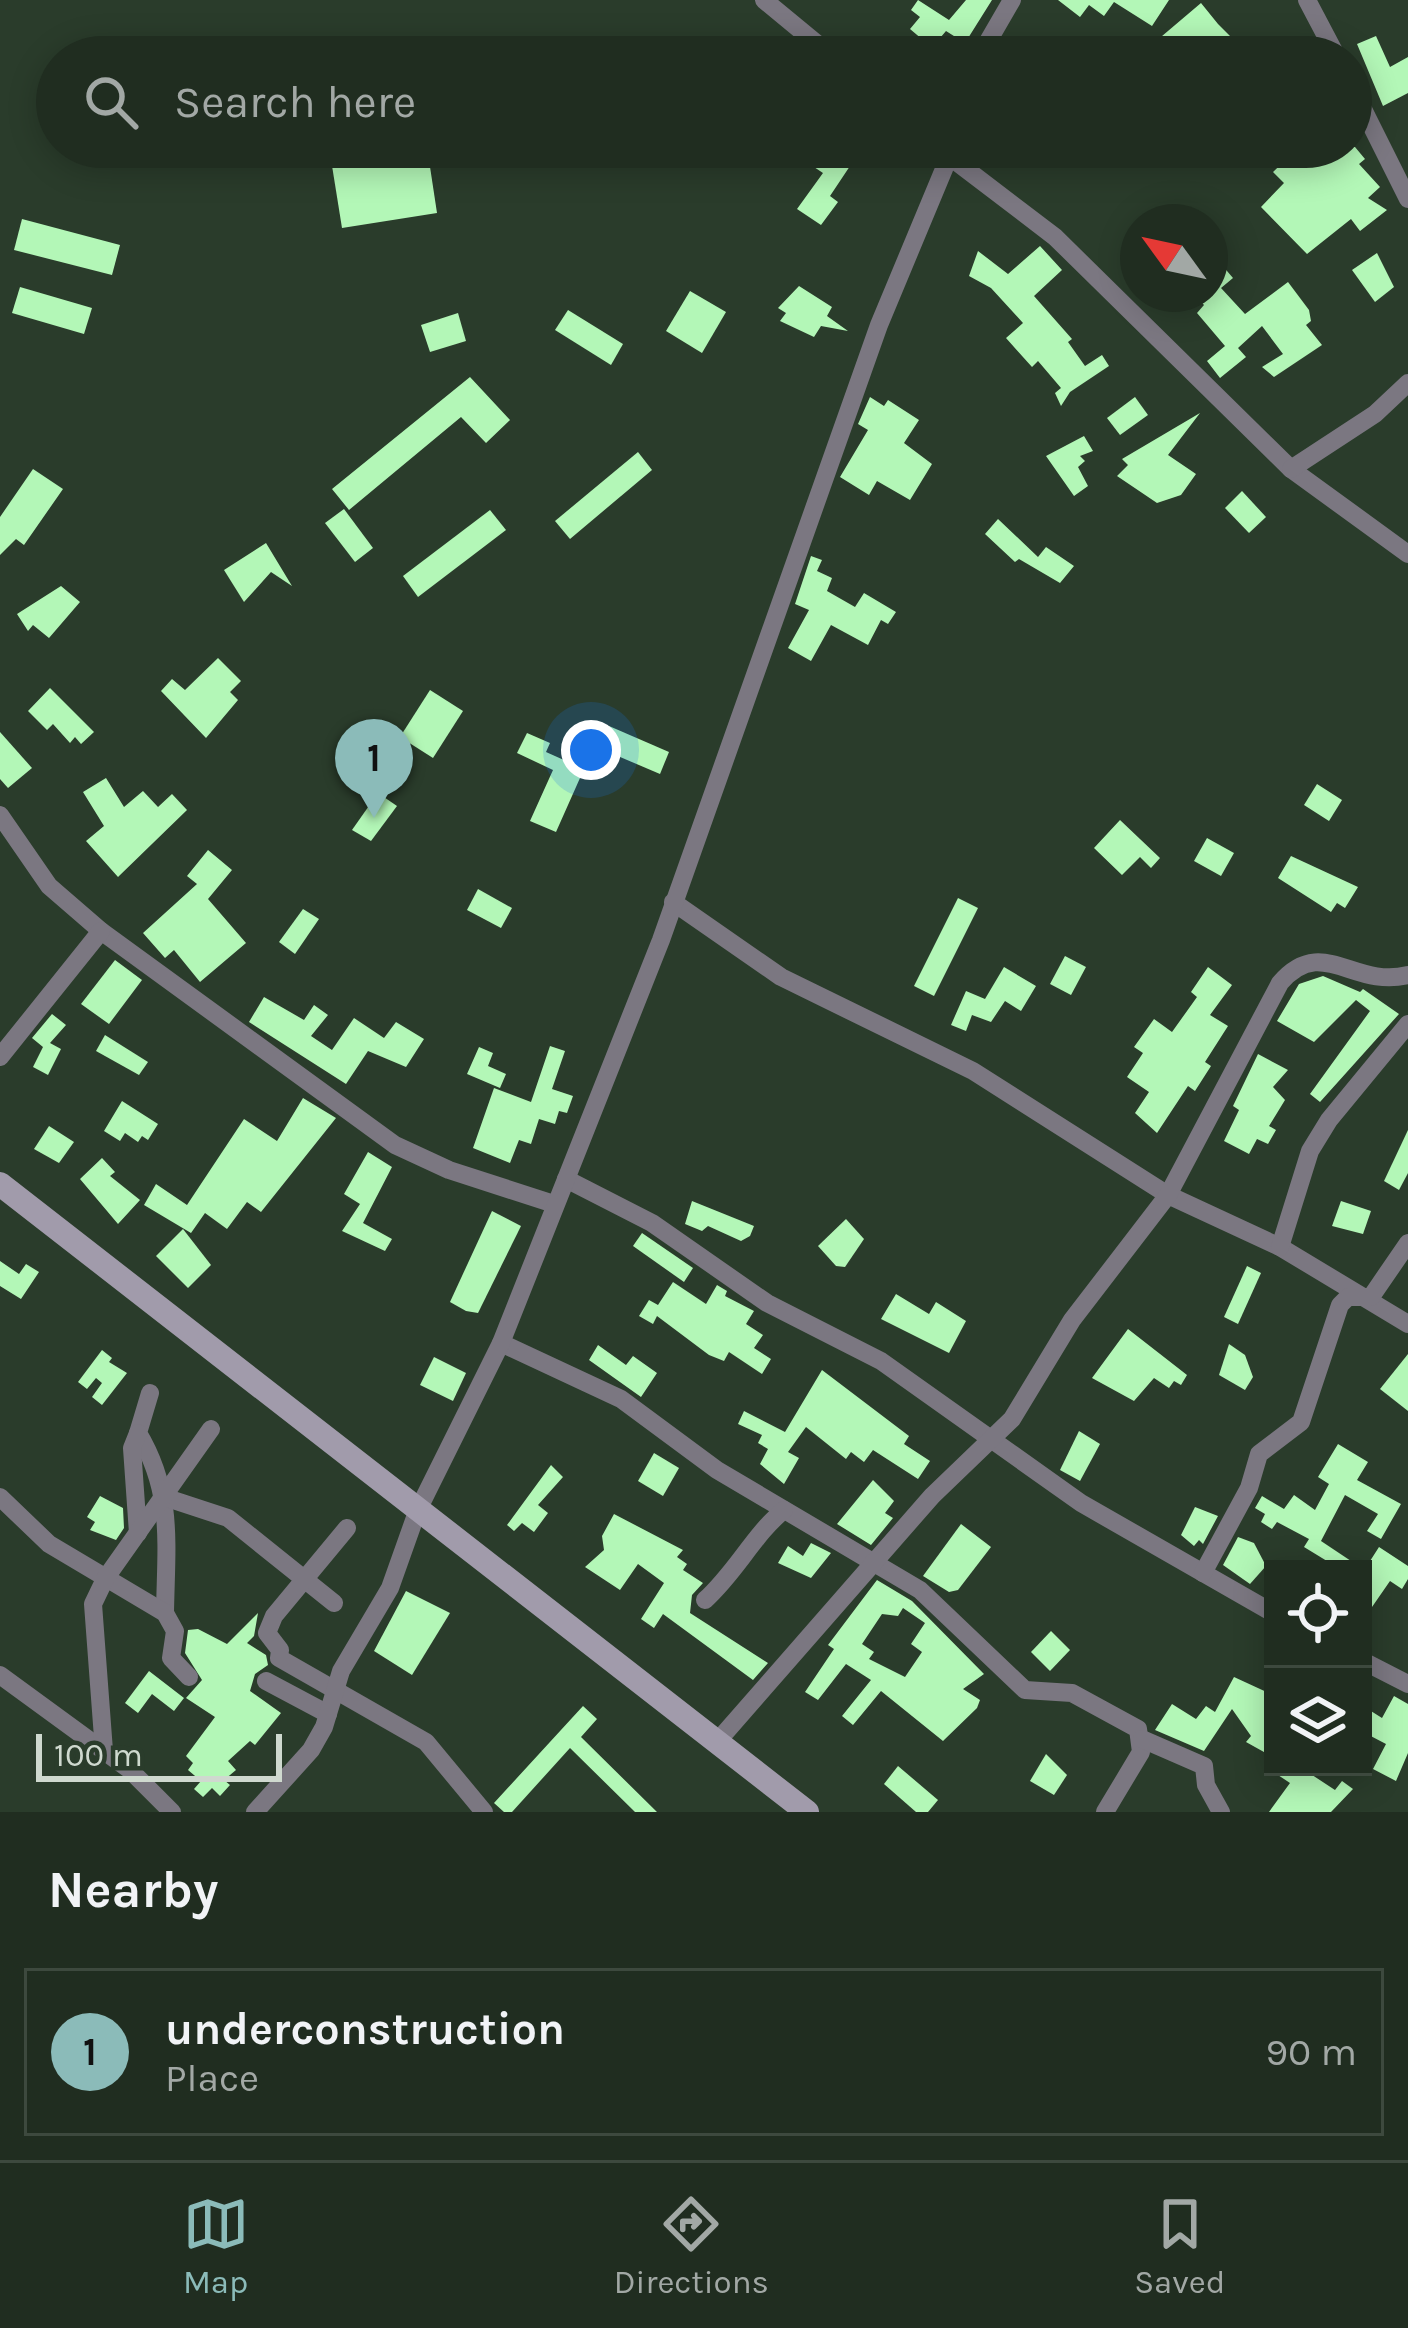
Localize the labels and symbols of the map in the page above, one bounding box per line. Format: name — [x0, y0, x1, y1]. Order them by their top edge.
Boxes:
north arrow — [1120, 204, 1228, 312]
pin: 1 — [335, 719, 413, 818]
your location — [561, 720, 621, 780]
scale bar — [36, 1728, 282, 1781]

